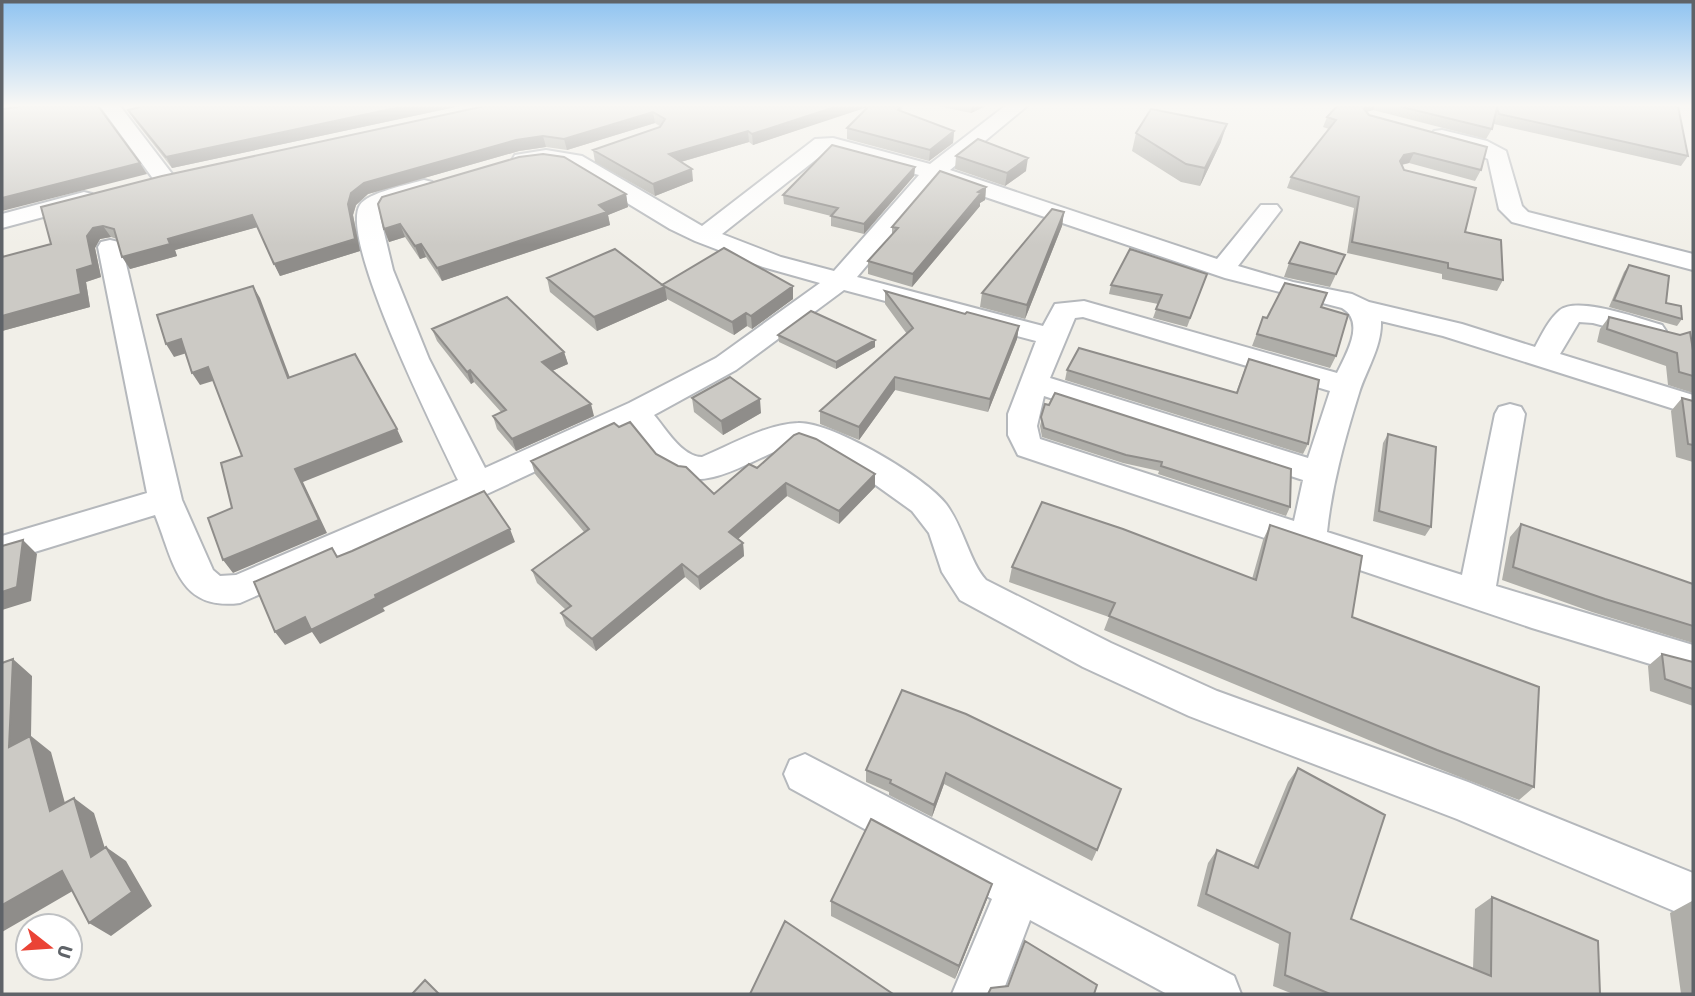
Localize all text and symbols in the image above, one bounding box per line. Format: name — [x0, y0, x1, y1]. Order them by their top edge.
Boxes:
north arrow — [14, 912, 84, 982]
text: U — [51, 942, 78, 961]

